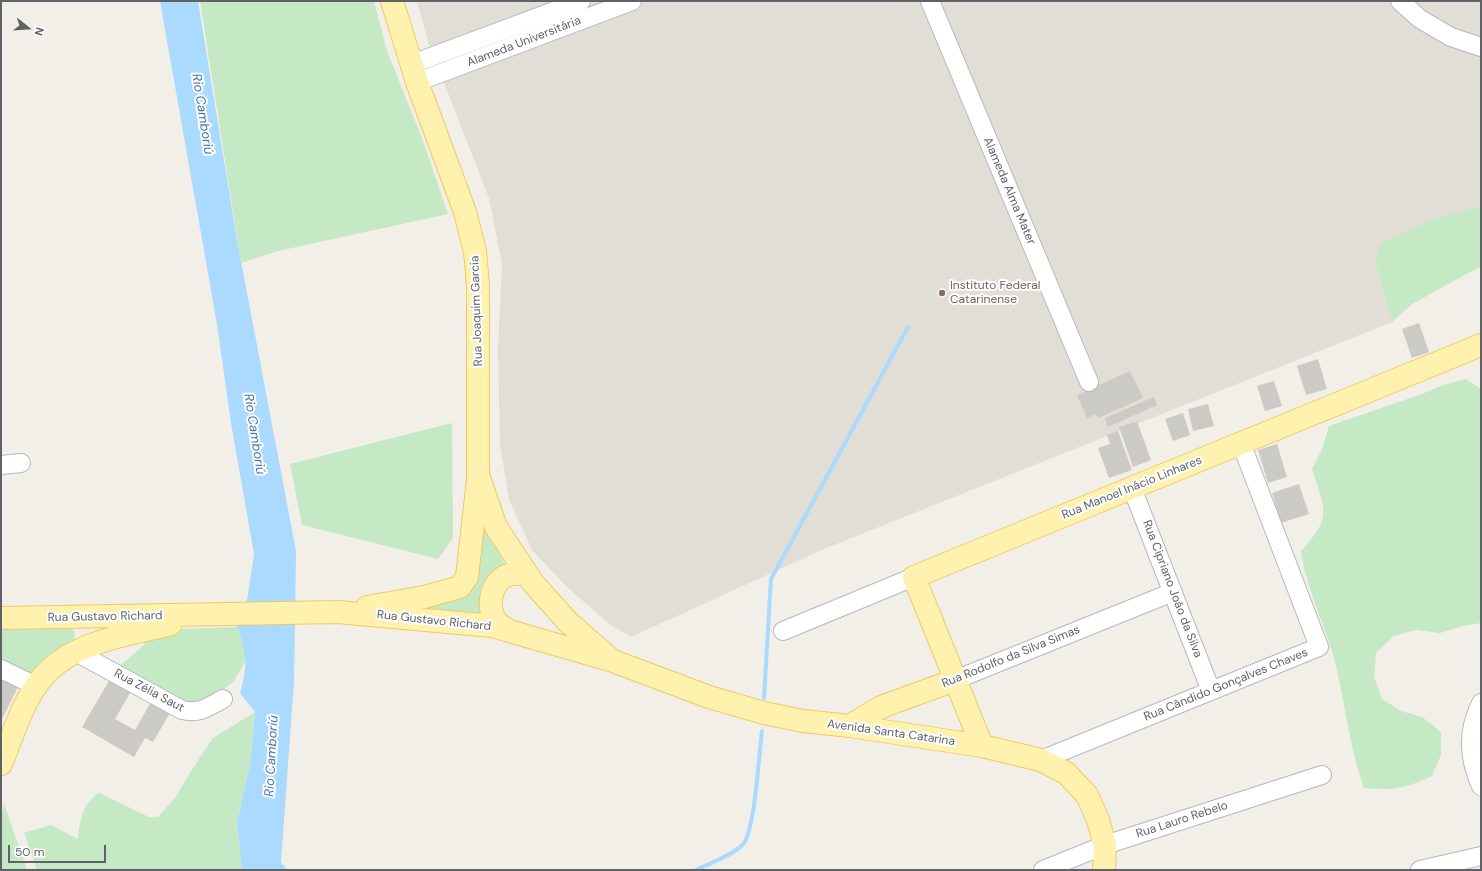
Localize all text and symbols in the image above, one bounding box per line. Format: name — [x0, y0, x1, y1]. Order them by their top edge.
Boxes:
north arrow — [8, 8, 48, 48]
street label: Alameda Universitária — [465, 14, 583, 70]
text: N — [32, 26, 47, 37]
water label: Rio Camboriú — [188, 73, 216, 155]
street label: Alameda Alma Mater — [980, 135, 1038, 247]
street label: Rua Joaquim Garcia — [468, 255, 486, 367]
place label: Instituto Federal Catarinense — [950, 279, 1040, 307]
marker: Instituto Federal Catarinense — [937, 288, 947, 298]
water label: Rio Camboriú — [240, 393, 268, 475]
street label: Rua Manoel Inácio Linhares — [1060, 453, 1204, 523]
street label: Rua Cipriano João da Silva — [1139, 518, 1205, 660]
street label: Rua Gustavo Richard — [376, 608, 492, 634]
street label: Rua Gustavo Richard — [47, 609, 163, 625]
street label: Rua Rodolfo da Silva Simas — [940, 623, 1082, 691]
street label: Rua Cândido Gonçalves Chaves — [1142, 645, 1310, 725]
street label: Rua Zélia Saut — [111, 666, 187, 716]
water label: Rio Camboriú — [262, 715, 282, 797]
street label: Avenida Santa Catarina — [826, 717, 956, 749]
street label: Rua Lauro Rebelo — [1134, 798, 1230, 842]
scale bar — [10, 837, 108, 863]
text: 50 m — [15, 844, 44, 860]

